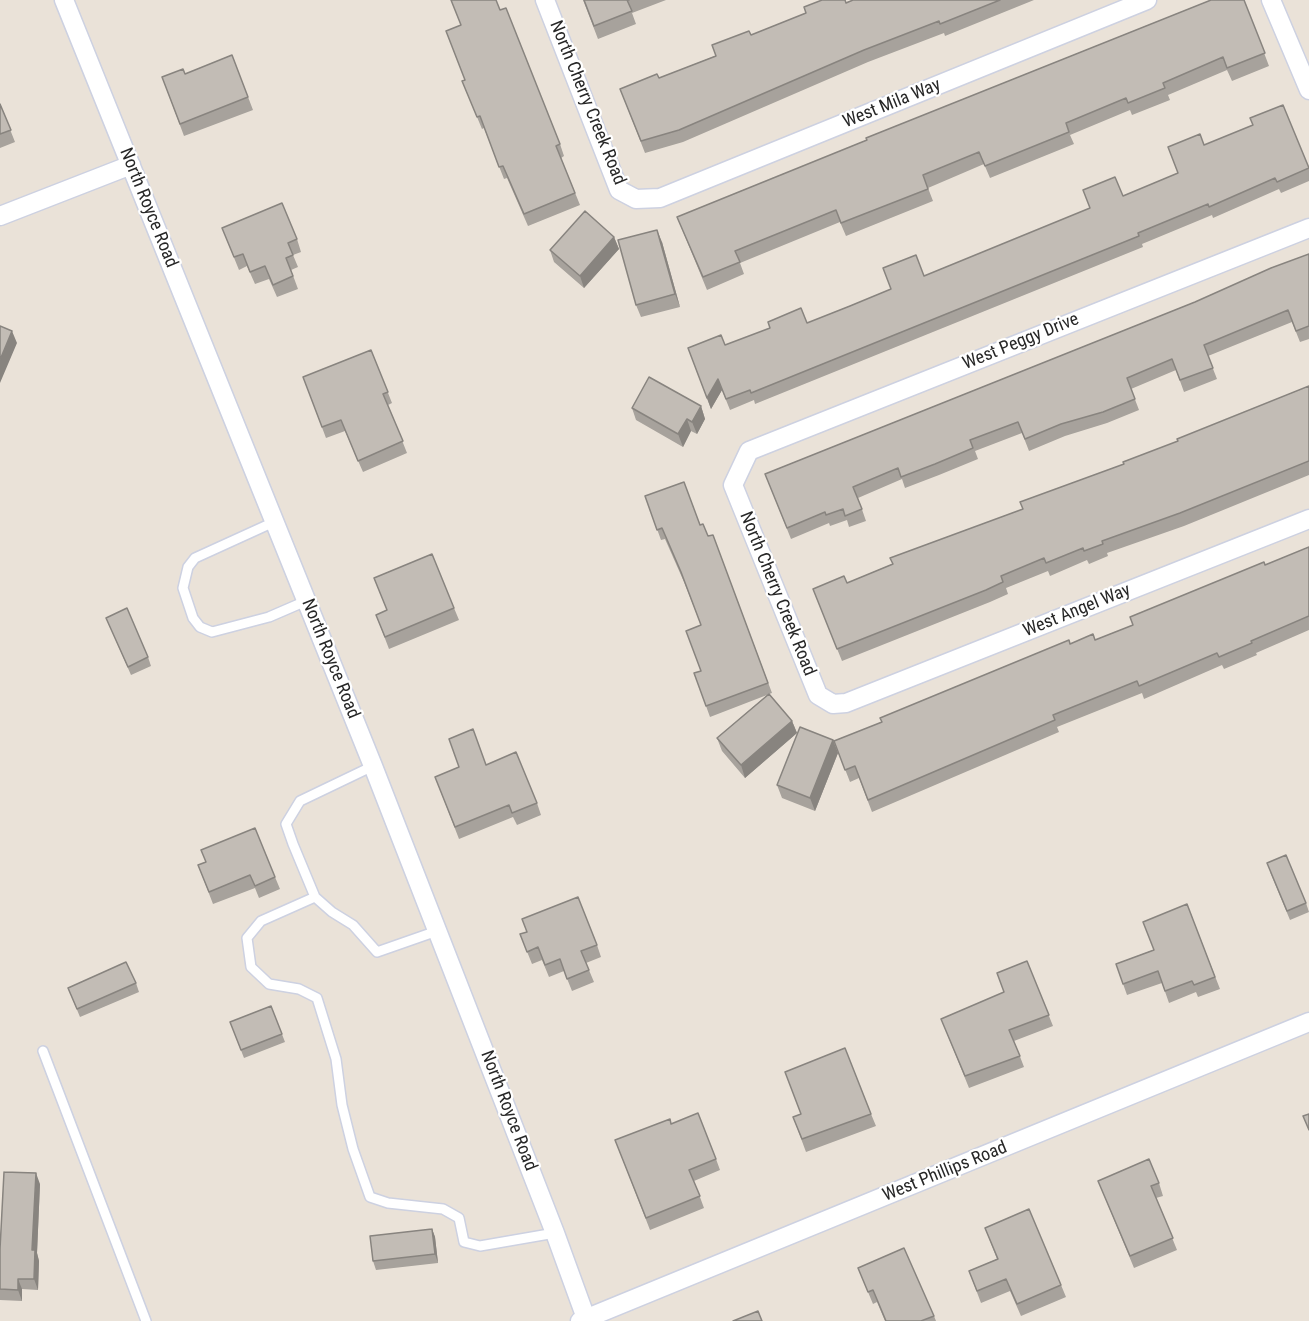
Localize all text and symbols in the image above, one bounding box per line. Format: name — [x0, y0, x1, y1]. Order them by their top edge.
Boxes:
street label: North Cherry Creek Road — [544, 18, 630, 188]
street label: West Mila Way — [840, 75, 944, 133]
street label: North Royce Road — [114, 145, 182, 271]
street label: West Peggy Drive — [960, 309, 1082, 375]
street label: North Cherry Creek Road — [734, 509, 820, 679]
street label: West Angel Way — [1020, 580, 1134, 642]
street label: North Royce Road — [296, 596, 364, 722]
street label: North Royce Road — [475, 1048, 541, 1174]
street label: West Phillips Road — [880, 1137, 1010, 1207]

